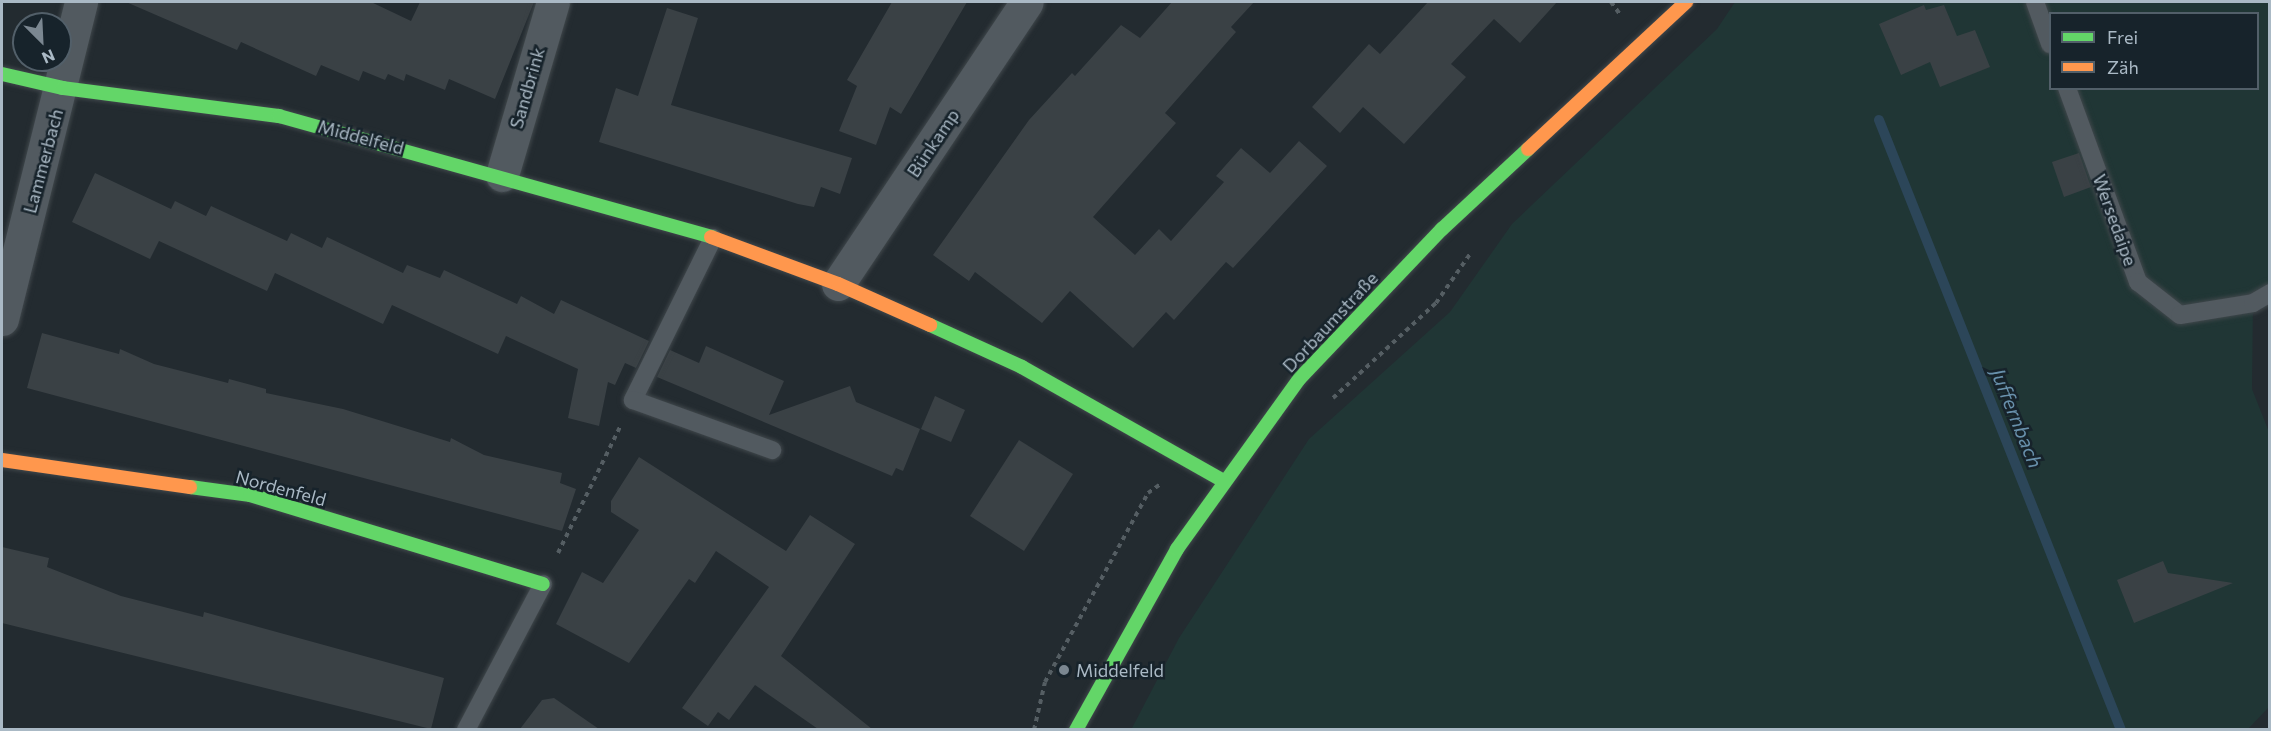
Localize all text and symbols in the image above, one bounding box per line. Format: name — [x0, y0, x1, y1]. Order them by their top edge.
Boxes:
north arrow — [12, 12, 72, 72]
legend — [2049, 12, 2259, 90]
text: Frei — [2107, 26, 2138, 48]
street label: Sandbrink — [505, 45, 549, 131]
text: N — [39, 46, 58, 68]
text: Zäh — [2107, 56, 2139, 78]
street label: Bünkamp — [902, 105, 964, 181]
street label: Lammerbach — [19, 106, 67, 216]
street label: Middelfeld — [316, 115, 406, 159]
street label: Wersedaipe — [2088, 171, 2142, 269]
street label: Dorbaumstraße — [1278, 267, 1382, 377]
water label: Juffernbach — [1986, 365, 2048, 471]
street label: Nordenfeld — [234, 466, 328, 510]
place label: Middelfeld — [1076, 659, 1164, 681]
marker: Middelfeld — [1057, 663, 1071, 677]

